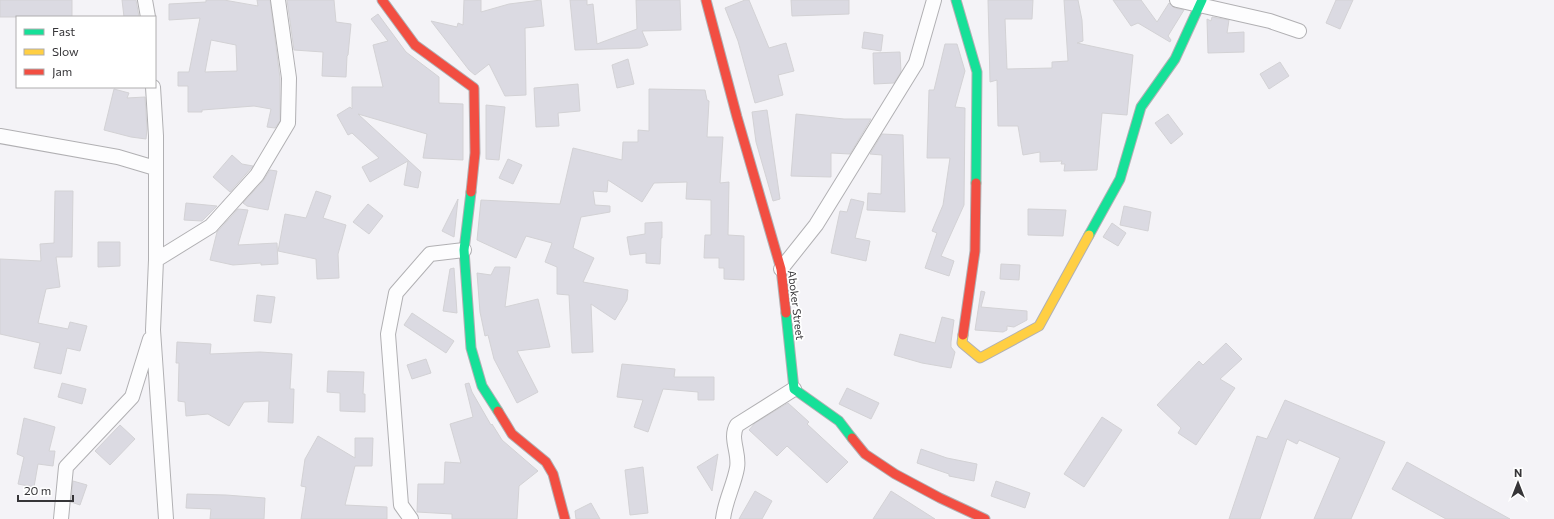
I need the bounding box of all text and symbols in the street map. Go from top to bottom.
legend [16,16,156,88]
text: Fast [52,24,75,38]
text: Slow [52,44,79,58]
text: Jam [52,64,72,79]
street label: Aboker Street [786,270,807,341]
north arrow [1498,463,1538,503]
text: N [1514,466,1522,479]
scale bar [18,477,73,503]
text: 20 m [24,483,51,497]

